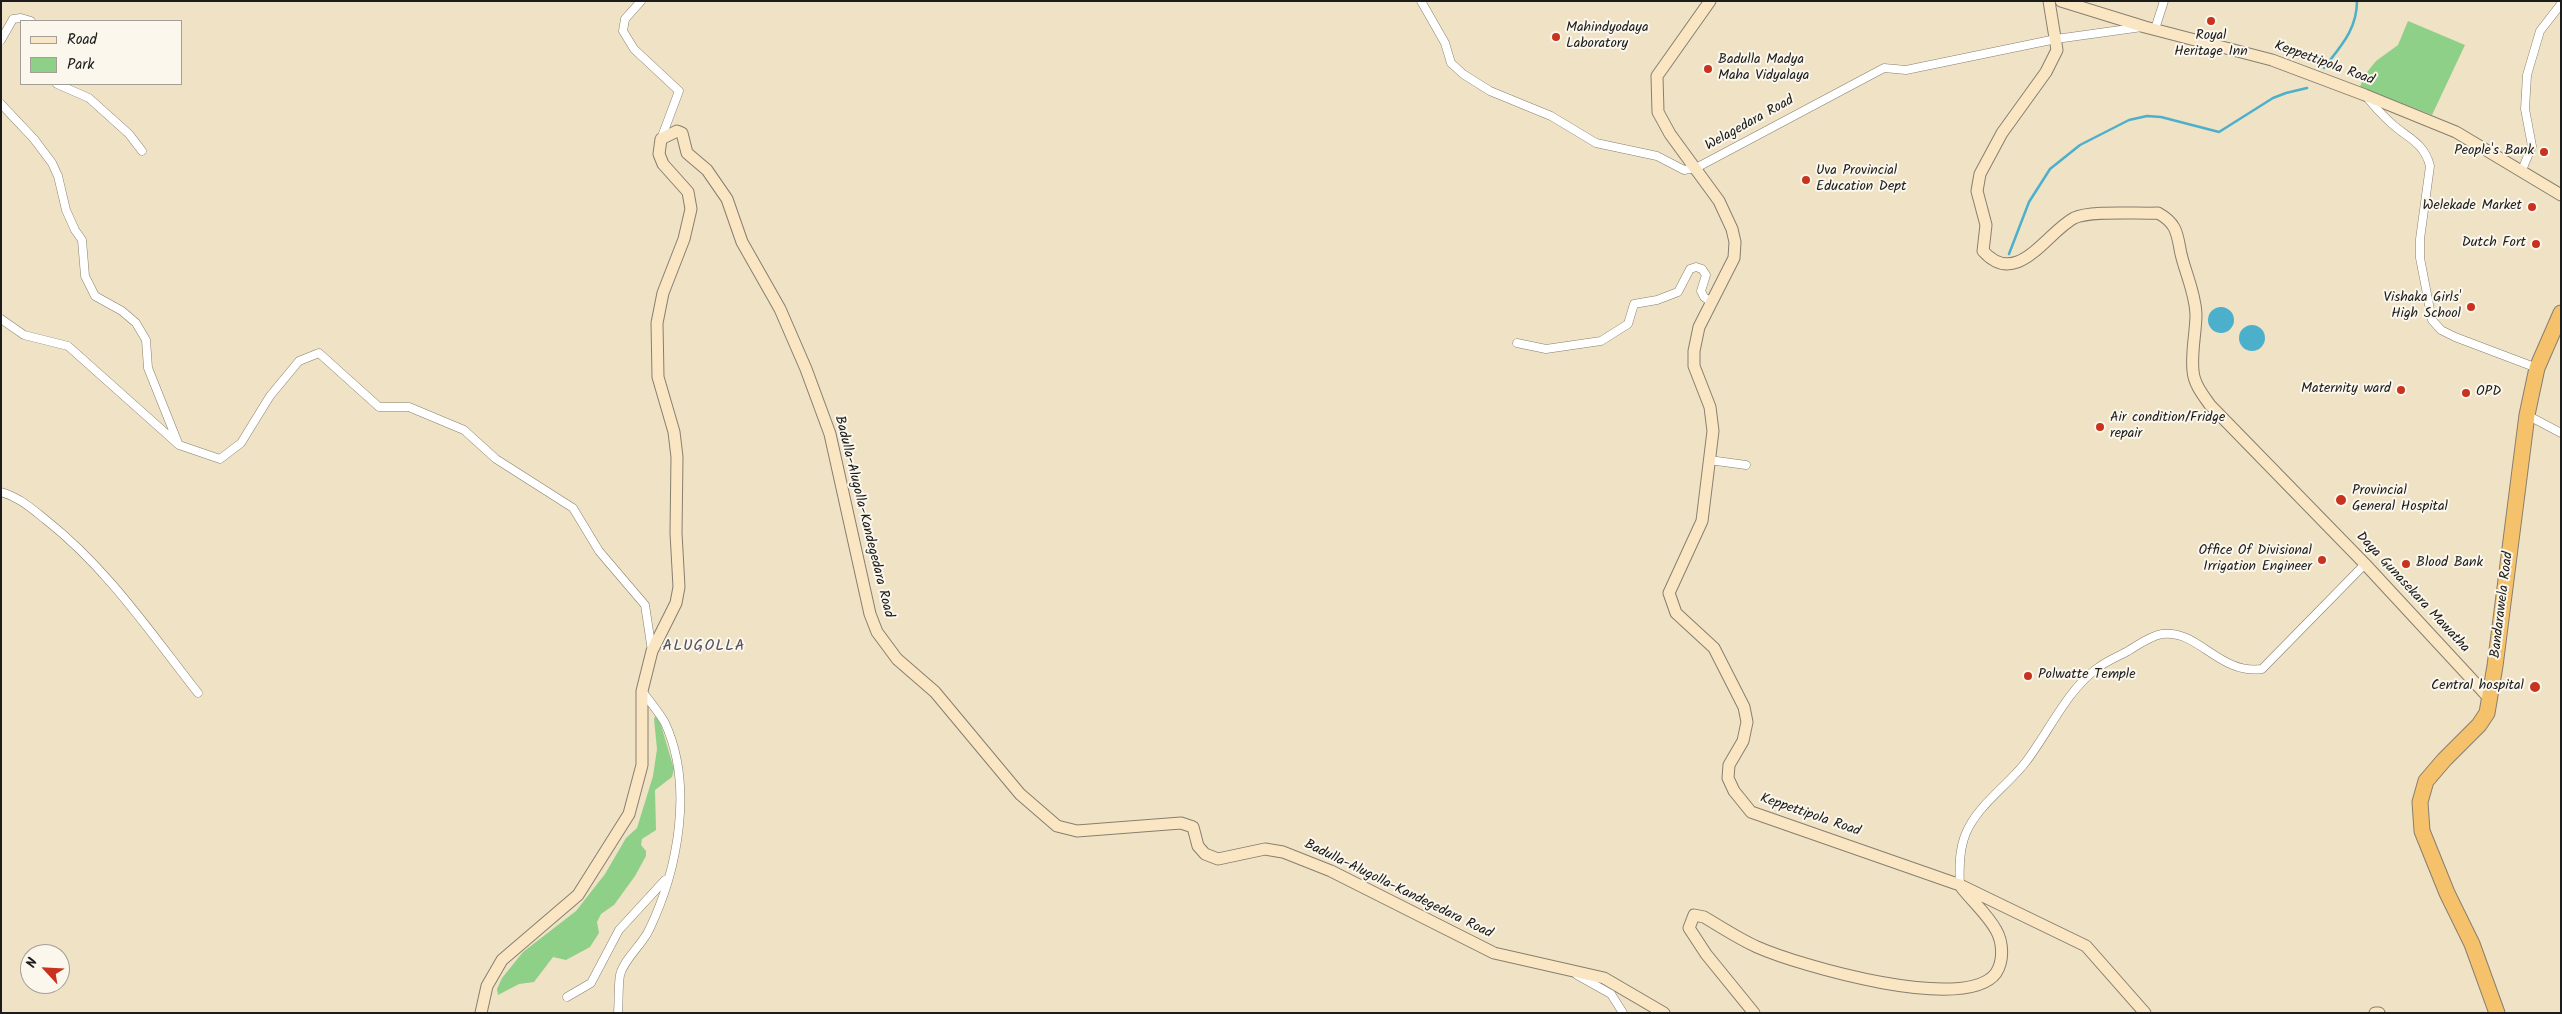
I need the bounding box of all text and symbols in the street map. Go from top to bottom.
marker: Royal Heritage Inn [2205,15,2217,27]
legend [20,20,182,85]
place label: Mahindyodaya Laboratory [1566,21,1648,54]
text: Road [67,28,97,52]
place label: Royal Heritage Inn [2174,29,2248,62]
marker: Mahindyodaya Laboratory [1550,31,1562,43]
street label: Keppettipola Road [2272,38,2376,90]
text: Park [67,53,94,77]
place label: Badulla Madya Maha Vidyalaya [1718,53,1809,85]
marker: Badulla Madya Maha Vidyalaya [1702,63,1714,75]
street label: Welagedara Road [1703,93,1797,155]
place label: People's Bank [2454,144,2534,160]
marker: People's Bank [2538,146,2550,158]
place label: Uva Provincial Education Dept [1816,164,1906,196]
marker: Uva Provincial Education Dept [1800,174,1812,186]
place label: Welekade Market [2422,199,2522,215]
marker: Welekade Market [2526,201,2538,213]
place label: Dutch Fort [2462,236,2526,252]
marker: Dutch Fort [2530,238,2542,250]
place label: Vishaka Girls' High School [2383,291,2461,324]
marker: Vishaka Girls' High School [2465,301,2477,313]
place label: Maternity ward [2301,382,2391,398]
marker: Maternity ward [2395,384,2407,396]
place label: OPD [2476,385,2501,401]
marker: OPD [2460,387,2472,399]
place label: Air condition/Fridge repair [2110,411,2225,444]
street label: Badulla-Alugolla-Kandegedara Road [830,414,896,620]
marker: Air condition/Fridge repair [2094,421,2106,433]
place label: Provincial General Hospital [2352,484,2448,516]
marker: Provincial General Hospital [2334,493,2348,507]
street label: Daya Gunasekara Mawatha [2352,529,2472,657]
place label: Office Of Divisional Irrigation Engineer [2198,544,2312,576]
street label: Bandarawela Road [2488,551,2518,659]
marker: Office Of Divisional Irrigation Engineer [2316,554,2328,566]
place label: Blood Bank [2416,556,2483,572]
marker: Blood Bank [2400,558,2412,570]
district label: ALUGOLLA [662,637,746,657]
place label: Polwatte Temple [2038,668,2135,684]
marker: Polwatte Temple [2022,670,2034,682]
place label: Central hospital [2431,679,2524,695]
marker: Central hospital [2528,680,2542,694]
street label: Keppettipola Road [1758,791,1862,841]
street label: Badulla-Alugolla-Kandegedara Road [1301,837,1495,943]
north arrow [20,944,70,994]
text: N [20,954,44,972]

